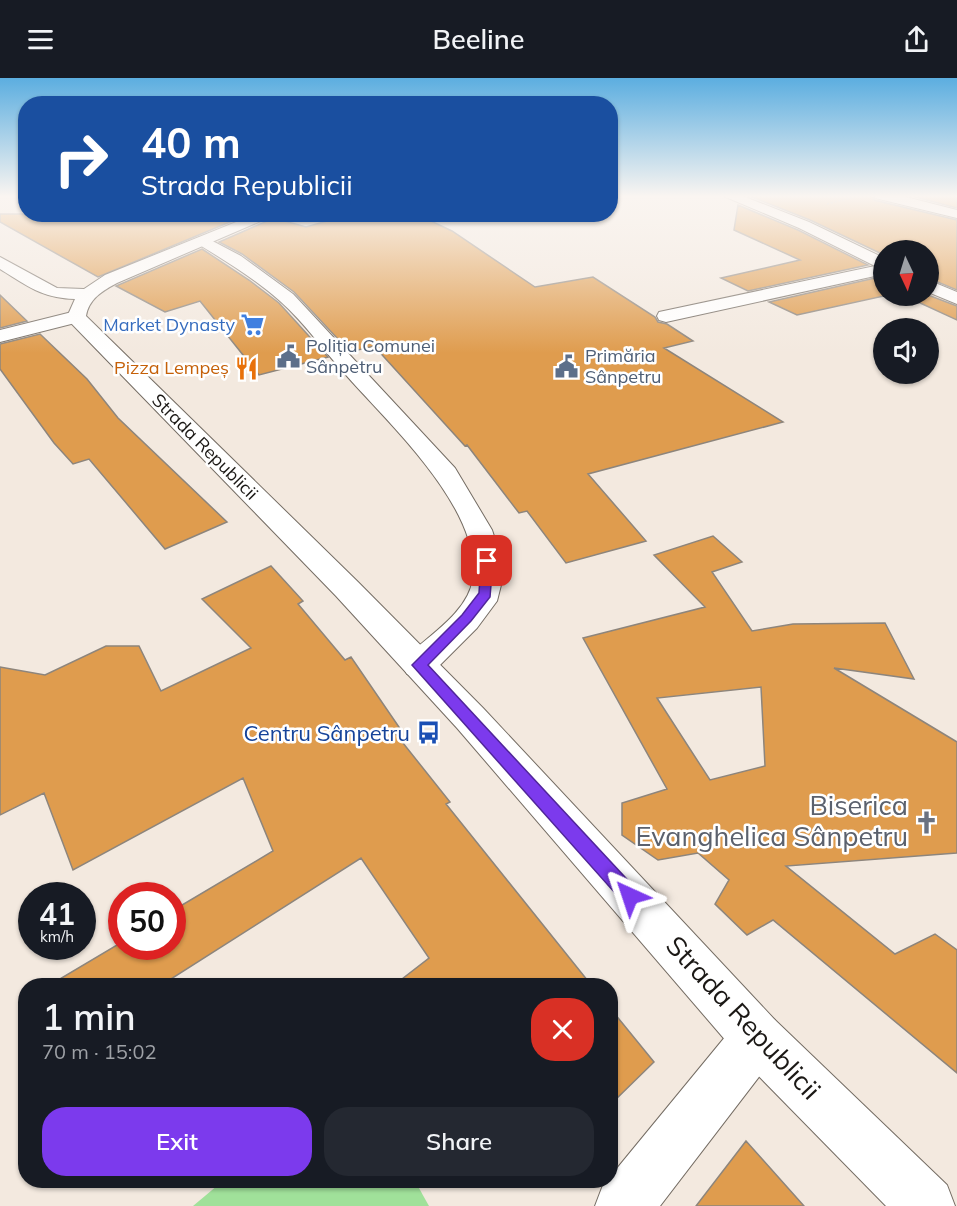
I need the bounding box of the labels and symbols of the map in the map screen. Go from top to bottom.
north arrow [873,240,939,306]
supermarket icon: Market Dynasty [240,312,266,338]
place label: Market Dynasty [103,313,235,336]
place label: Poliția Comunei Sânpetru [306,334,435,378]
public building icon: Poliția Comunei Sânpetru [275,343,301,369]
place label: Primăria Sânpetru [585,344,661,388]
public building icon: Primăria Sânpetru [554,353,580,379]
restaurant icon: Pizza Lempeș [234,355,260,381]
place label: Pizza Lempeș [114,356,229,379]
street label: Strada Republicii [147,389,263,505]
pin [461,535,512,586]
place label: Centru Sânpetru [243,719,410,747]
bus stop icon: Centru Sânpetru [415,720,441,746]
place label: Biserica Evanghelica Sânpetru [636,788,908,853]
church icon: Biserica Evanghelica Sânpetru [913,809,939,835]
position arrow [598,864,662,928]
speed limit sign: 50 [108,882,186,960]
street label: Strada Republicii [659,928,828,1106]

